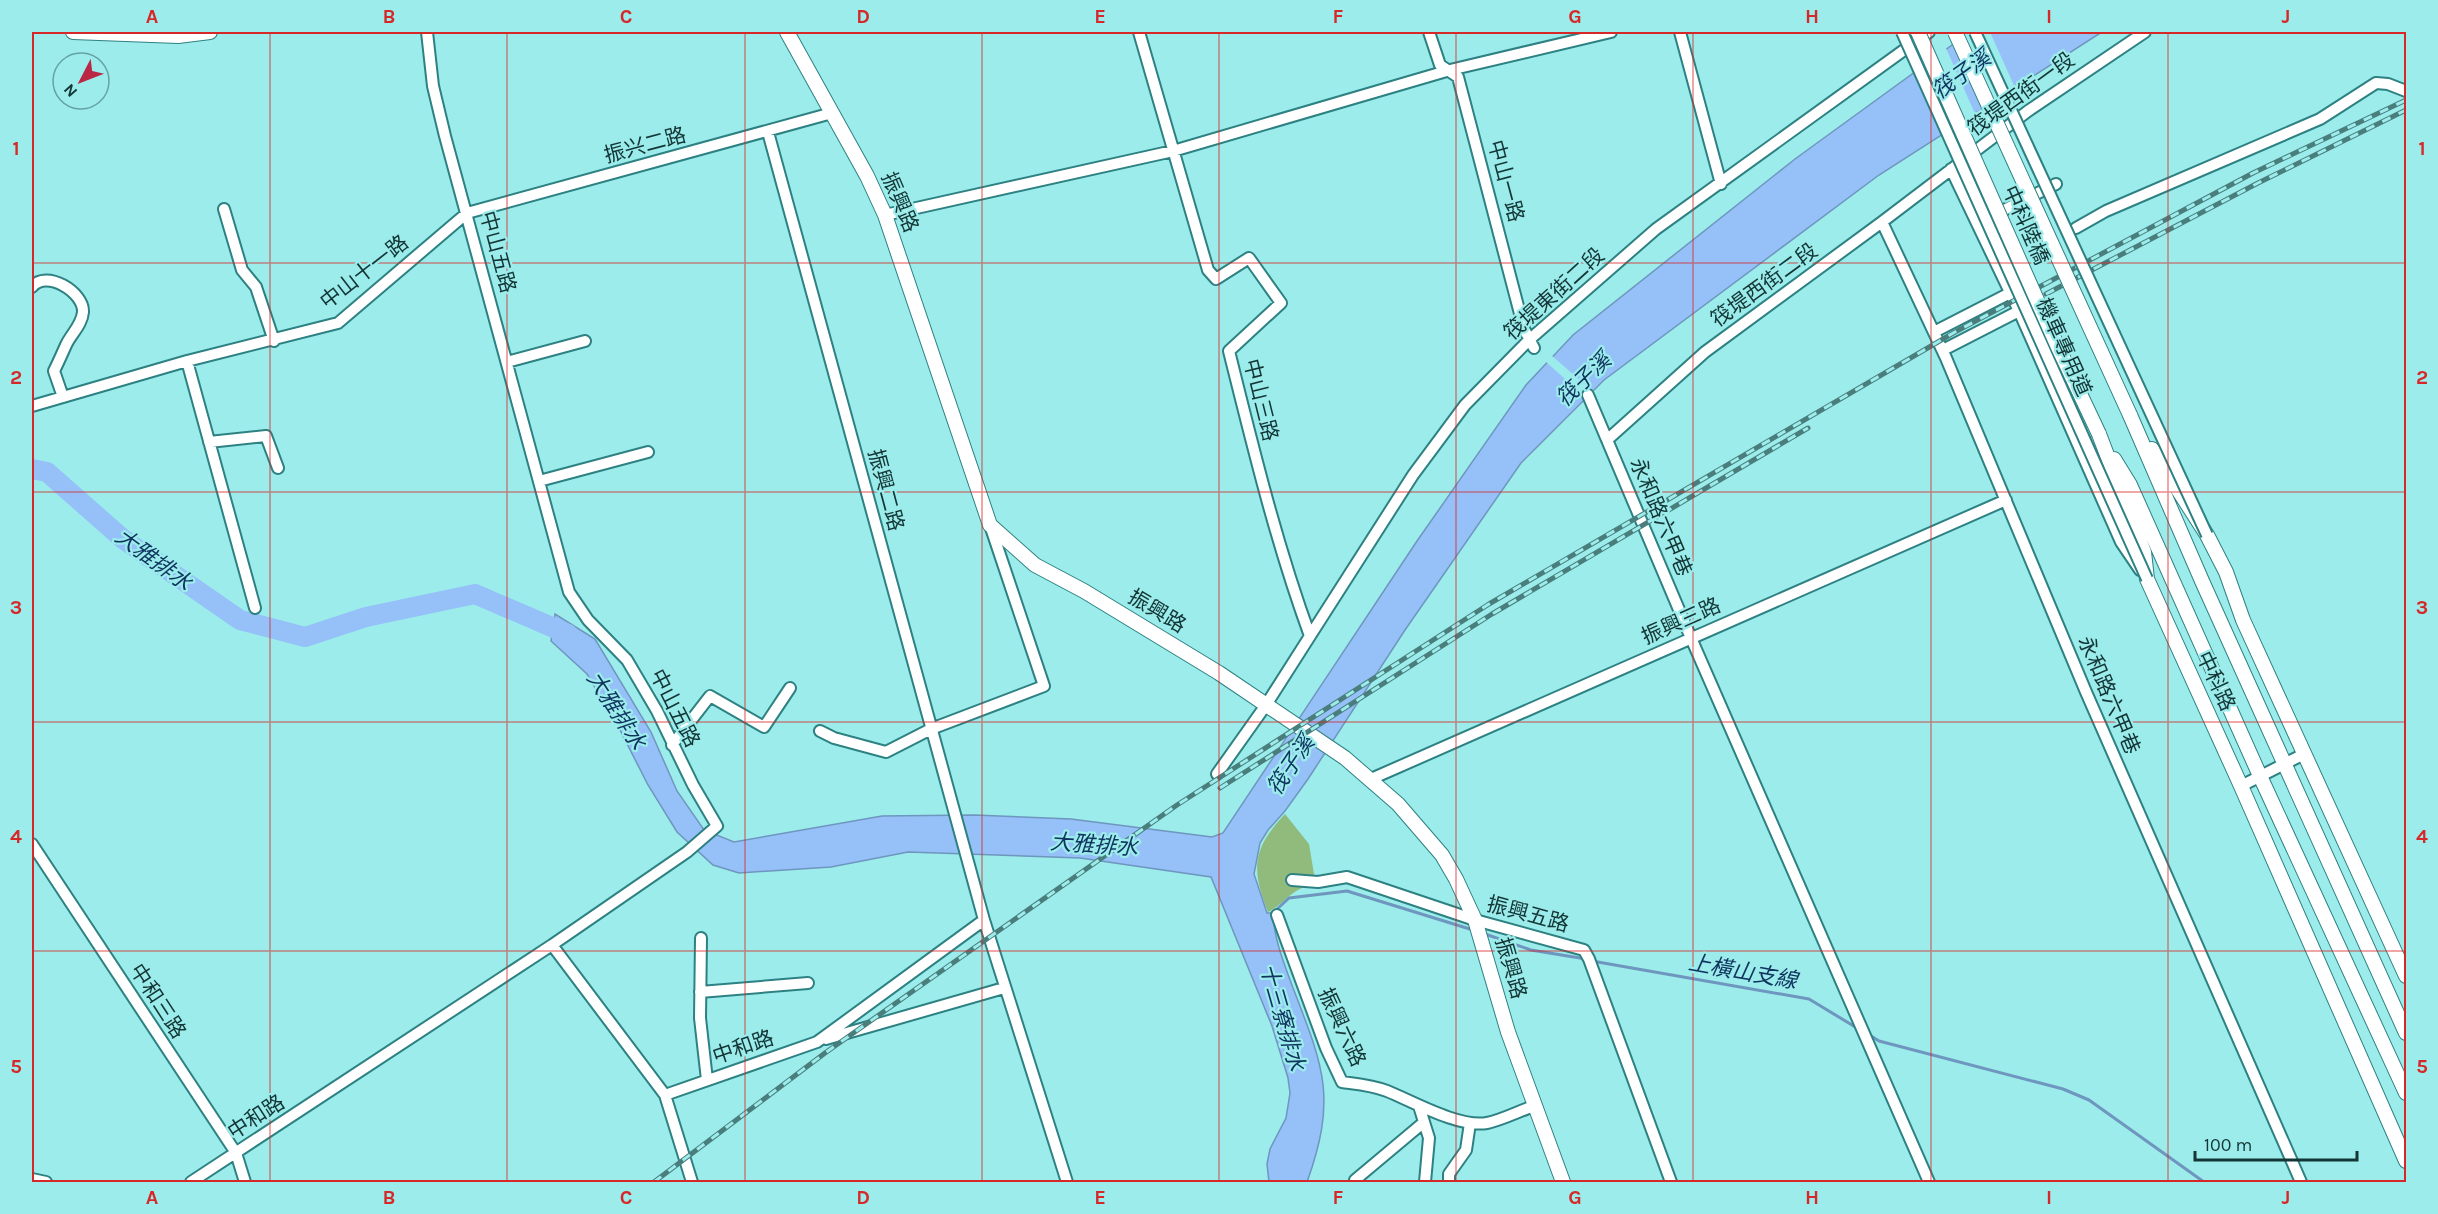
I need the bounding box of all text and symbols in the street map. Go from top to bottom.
text: A [146,5,159,28]
text: B [383,5,395,28]
text: C [620,5,632,28]
text: D [856,5,870,28]
text: E [1094,5,1106,28]
text: F [1333,5,1344,28]
text: G [1568,5,1582,28]
text: H [1805,5,1819,28]
text: I [2046,5,2052,28]
text: J [2282,5,2290,28]
water label: 筏子溪 [1927,43,1998,105]
street label: 筏堤西街一段 [1963,47,2079,141]
north arrow [51,51,111,111]
text: N [59,80,81,101]
street label: 振兴二路 [601,123,689,167]
text: 1 [12,137,20,160]
street label: 中山一路 [1484,137,1528,225]
text: 1 [2418,137,2426,160]
street label: 振興路 [877,168,923,236]
street label: 中科陸橋 [1998,182,2054,268]
street label: 中山五路 [476,208,520,296]
street label: 中山十一路 [315,230,413,314]
street label: 筏堤西街二段 [1706,238,1822,332]
street label: 筏堤東街二段 [1499,243,1609,345]
street label: 機車專用道 [2032,294,2096,400]
water label: 筏子溪 [1551,345,1619,412]
street label: 中山三路 [1239,356,1283,444]
text: 2 [10,366,22,389]
text: 2 [2416,366,2428,389]
street label: 振興二路 [864,446,908,534]
street label: 永和路六甲巷 [1625,454,1697,580]
water label: 大雅排水 [110,523,197,597]
street label: 振興路 [1124,584,1190,638]
street label: 振興三路 [1638,593,1724,649]
text: 3 [10,596,22,619]
text: 3 [2416,596,2428,619]
street label: 永和路六甲巷 [2073,632,2145,758]
street label: 中科路 [2192,647,2240,715]
street label: 中山五路 [645,665,705,751]
water label: 大雅排水 [581,667,652,755]
water label: 筏子溪 [1262,728,1322,800]
text: 4 [10,825,22,848]
text: 4 [2416,825,2428,848]
water label: 大雅排水 [1049,829,1140,861]
street label: 振興五路 [1484,892,1572,936]
street label: 振興路 [1491,934,1531,1002]
water label: 上橫山支線 [1686,950,1802,995]
street label: 中和三路 [125,959,191,1043]
water label: 十三寮排水 [1254,961,1310,1075]
street label: 振興六路 [1313,984,1371,1070]
street label: 中和路 [709,1025,777,1069]
text: 5 [10,1055,22,1078]
text: 5 [2416,1055,2428,1078]
street label: 中和路 [223,1090,289,1144]
scale bar [2195,1124,2357,1162]
text: 100 m [2204,1134,2252,1156]
text: A [146,1186,159,1209]
text: B [383,1186,395,1209]
text: C [620,1186,632,1209]
text: D [856,1186,870,1209]
text: E [1094,1186,1106,1209]
text: F [1333,1186,1344,1209]
text: G [1568,1186,1582,1209]
text: H [1805,1186,1819,1209]
text: I [2046,1186,2052,1209]
text: J [2282,1186,2290,1209]

